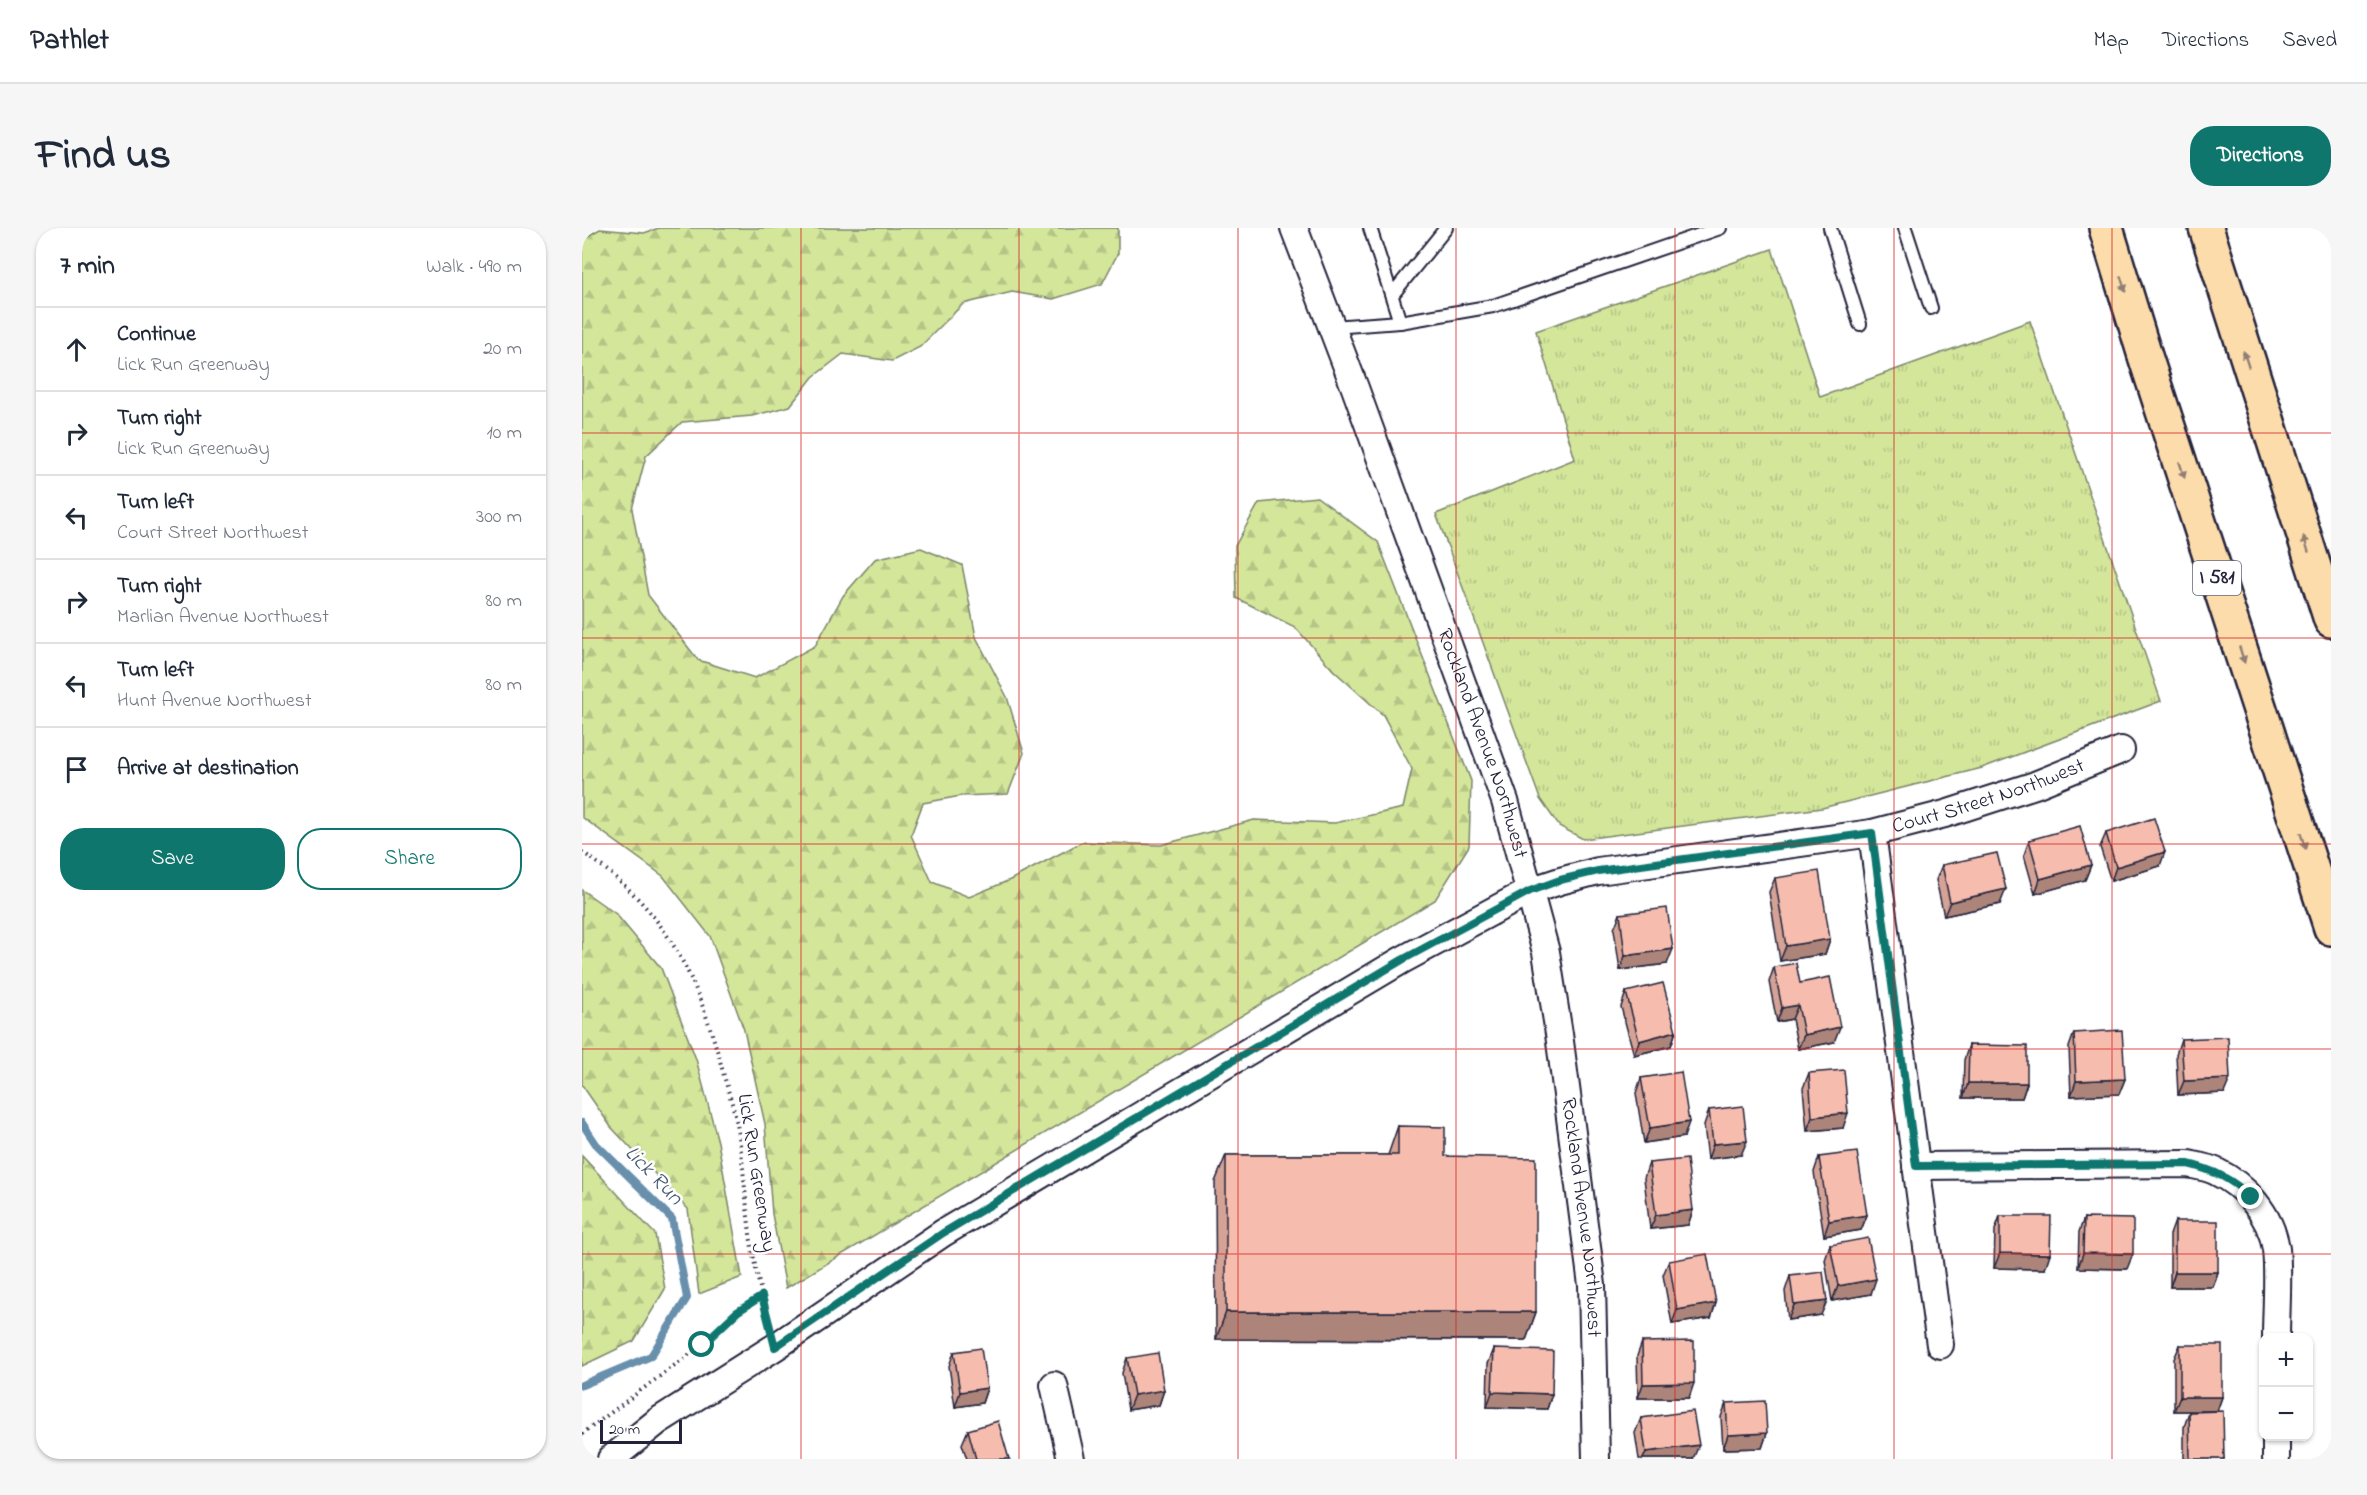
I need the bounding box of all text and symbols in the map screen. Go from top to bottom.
text: Pathlet [30,21,109,62]
text: Map [2093,26,2129,56]
text: Directions [2162,26,2249,56]
text: Saved [2282,26,2337,56]
text: Find us [36,126,171,187]
button: Directions [2190,126,2331,186]
text: 7 min [60,248,115,286]
text: Walk · 490 m [426,253,522,282]
one-way arrow [2119,275,2128,293]
text: Continue [117,319,196,351]
icon: ahead [60,333,93,366]
text: 20 m [483,335,522,364]
one-way arrow [2241,350,2251,368]
text: Lick Run Greenway [117,351,270,380]
text: Turn right [117,403,202,435]
icon: right [60,417,93,450]
text: 10 m [486,419,522,448]
text: Lick Run Greenway [117,435,270,464]
one-way arrow [2178,461,2187,479]
text: Turn left [117,487,194,519]
icon: left [60,501,93,534]
text: 300 m [476,503,522,532]
text: Court Street Northwest [117,519,308,548]
one-way arrow [2301,535,2311,553]
road number: I 581 [2193,561,2241,595]
text: Turn right [117,571,202,603]
icon: right [60,585,93,618]
text: 80 m [485,587,522,616]
text: Marlian Avenue Northwest [117,603,329,632]
street label: Rockland Avenue Northwest [1429,625,1535,862]
one-way arrow [2238,646,2248,664]
text: Turn left [117,655,194,687]
icon: left [60,669,93,702]
text: 80 m [485,671,522,700]
text: Hunt Avenue Northwest [117,687,312,716]
street label: Court Street Northwest [1889,751,2089,842]
icon: arrive [60,753,93,786]
text: Arrive at destination [117,753,299,785]
button: Save [60,828,285,890]
button: Share [297,828,522,890]
one-way arrow [2298,832,2308,850]
street label: Lick Run Greenway [727,1092,783,1255]
street label: Rockland Avenue Northwest [1553,1096,1608,1338]
water label: Lick Run [616,1139,690,1214]
route end [2237,1183,2263,1209]
route start [688,1331,714,1357]
map controls [2259,1333,2313,1441]
button: + [2259,1333,2313,1387]
button: − [2259,1387,2313,1441]
scale bar [600,1417,682,1444]
text: 20 m [609,1418,640,1442]

